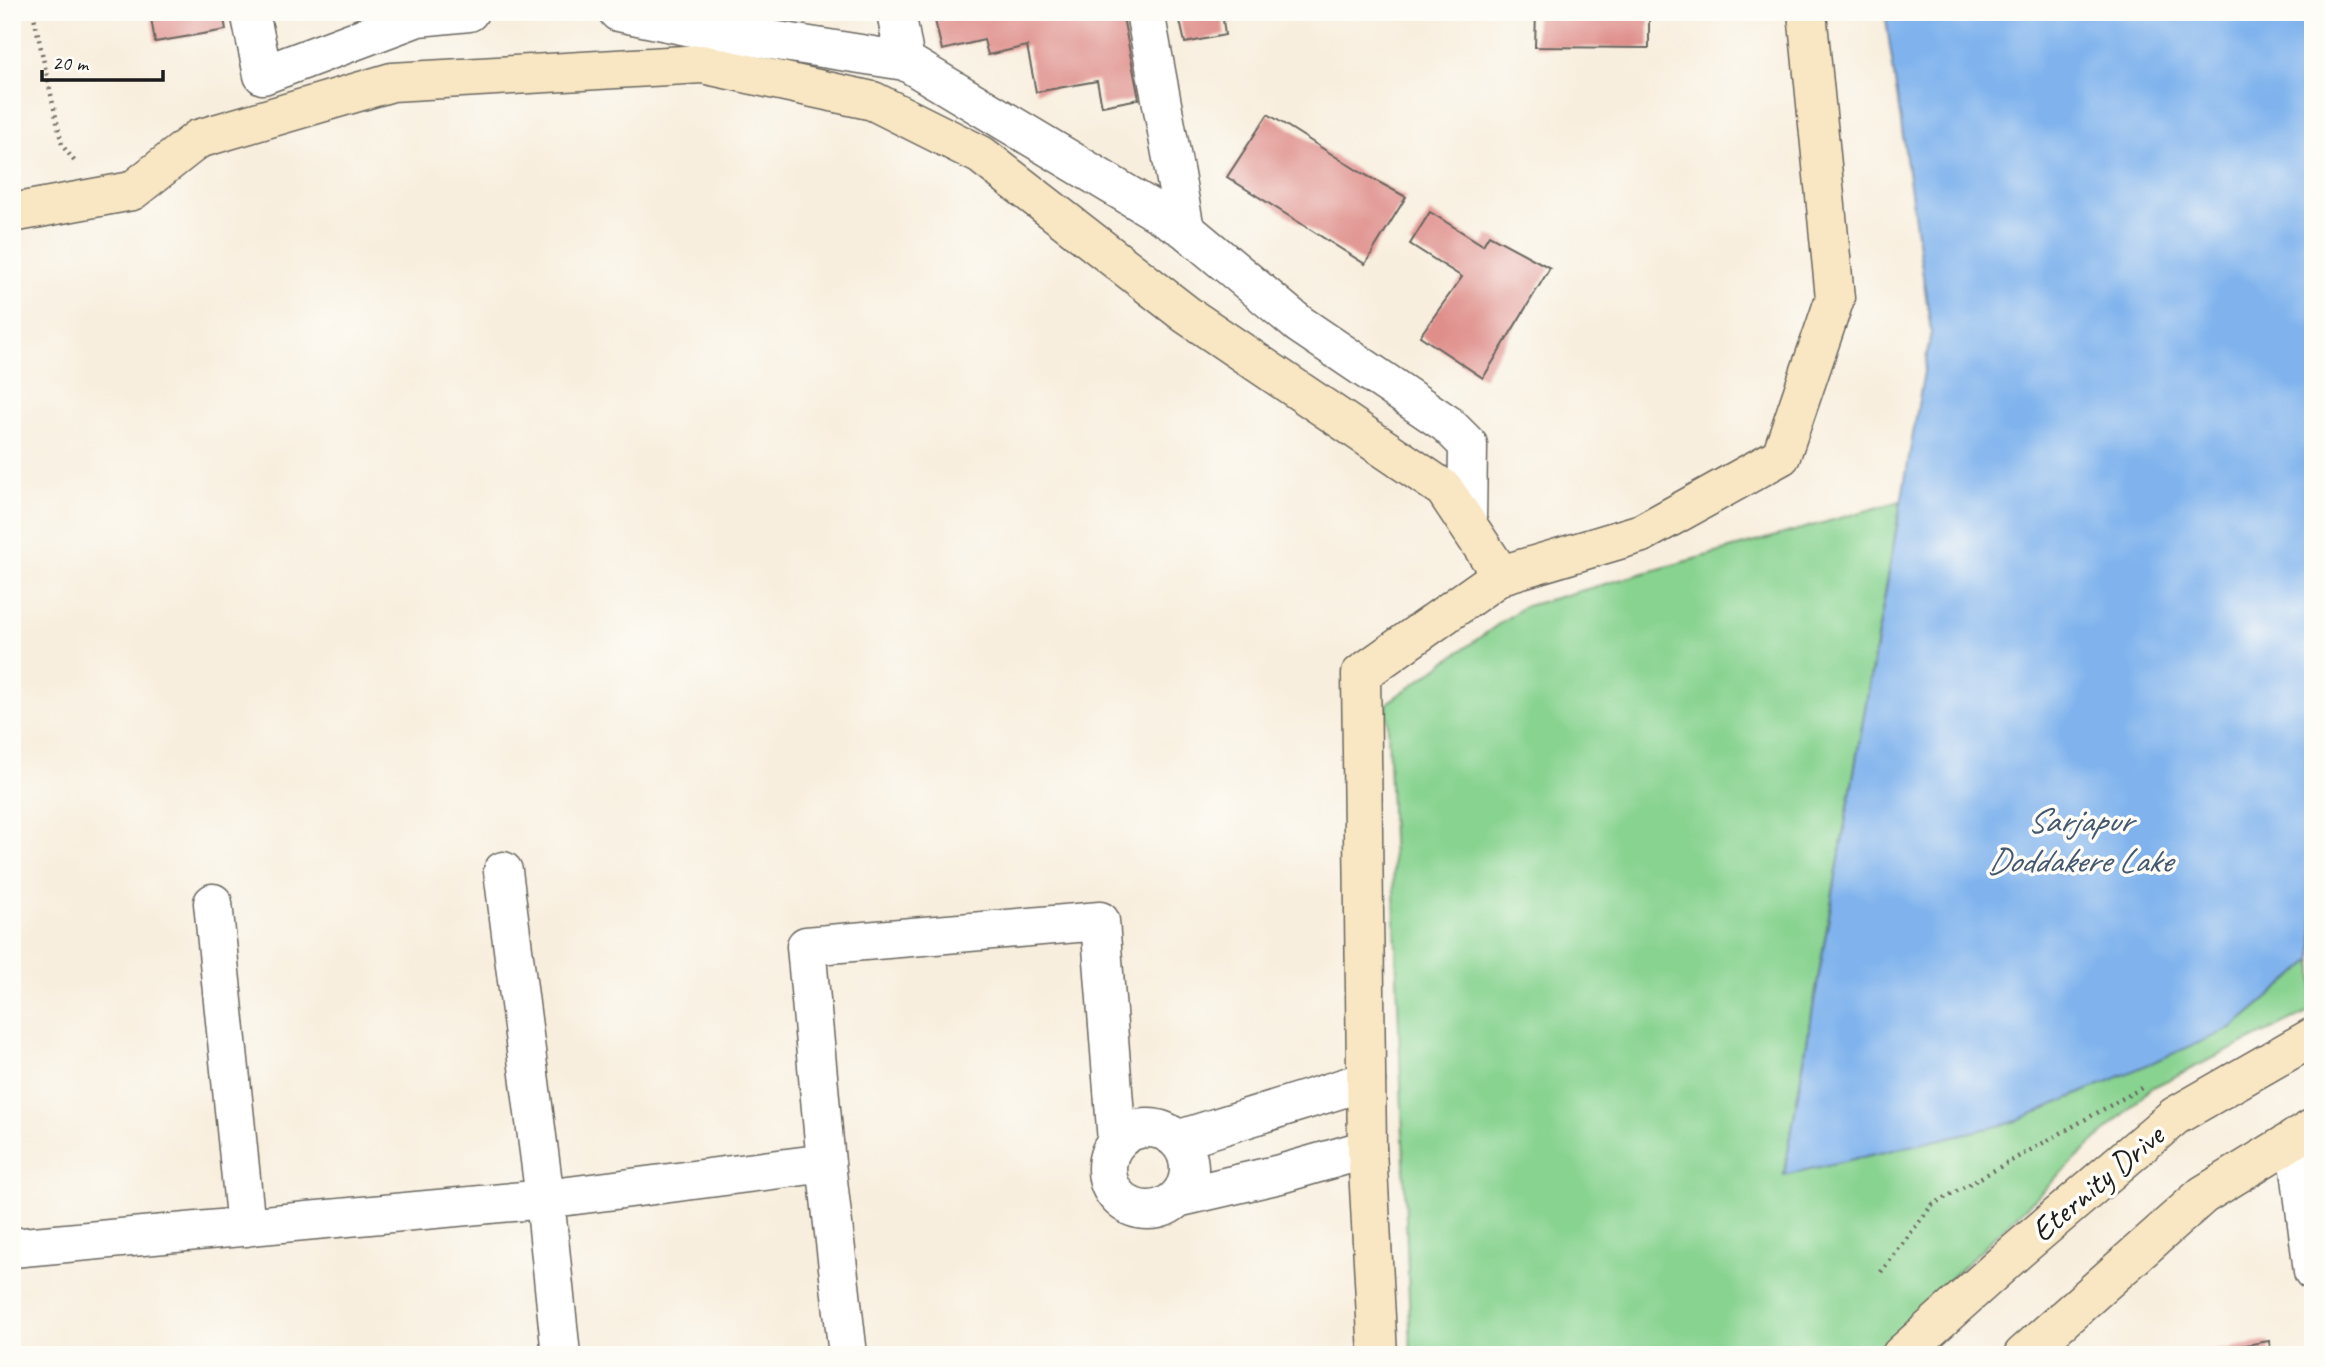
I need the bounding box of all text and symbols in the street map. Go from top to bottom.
scale bar [42,38,163,82]
text: 20 m [52,50,90,76]
water label: Sarjapur Doddakere Lake [1987,798,2176,883]
street label: Eternity Drive [2022,1114,2174,1251]

